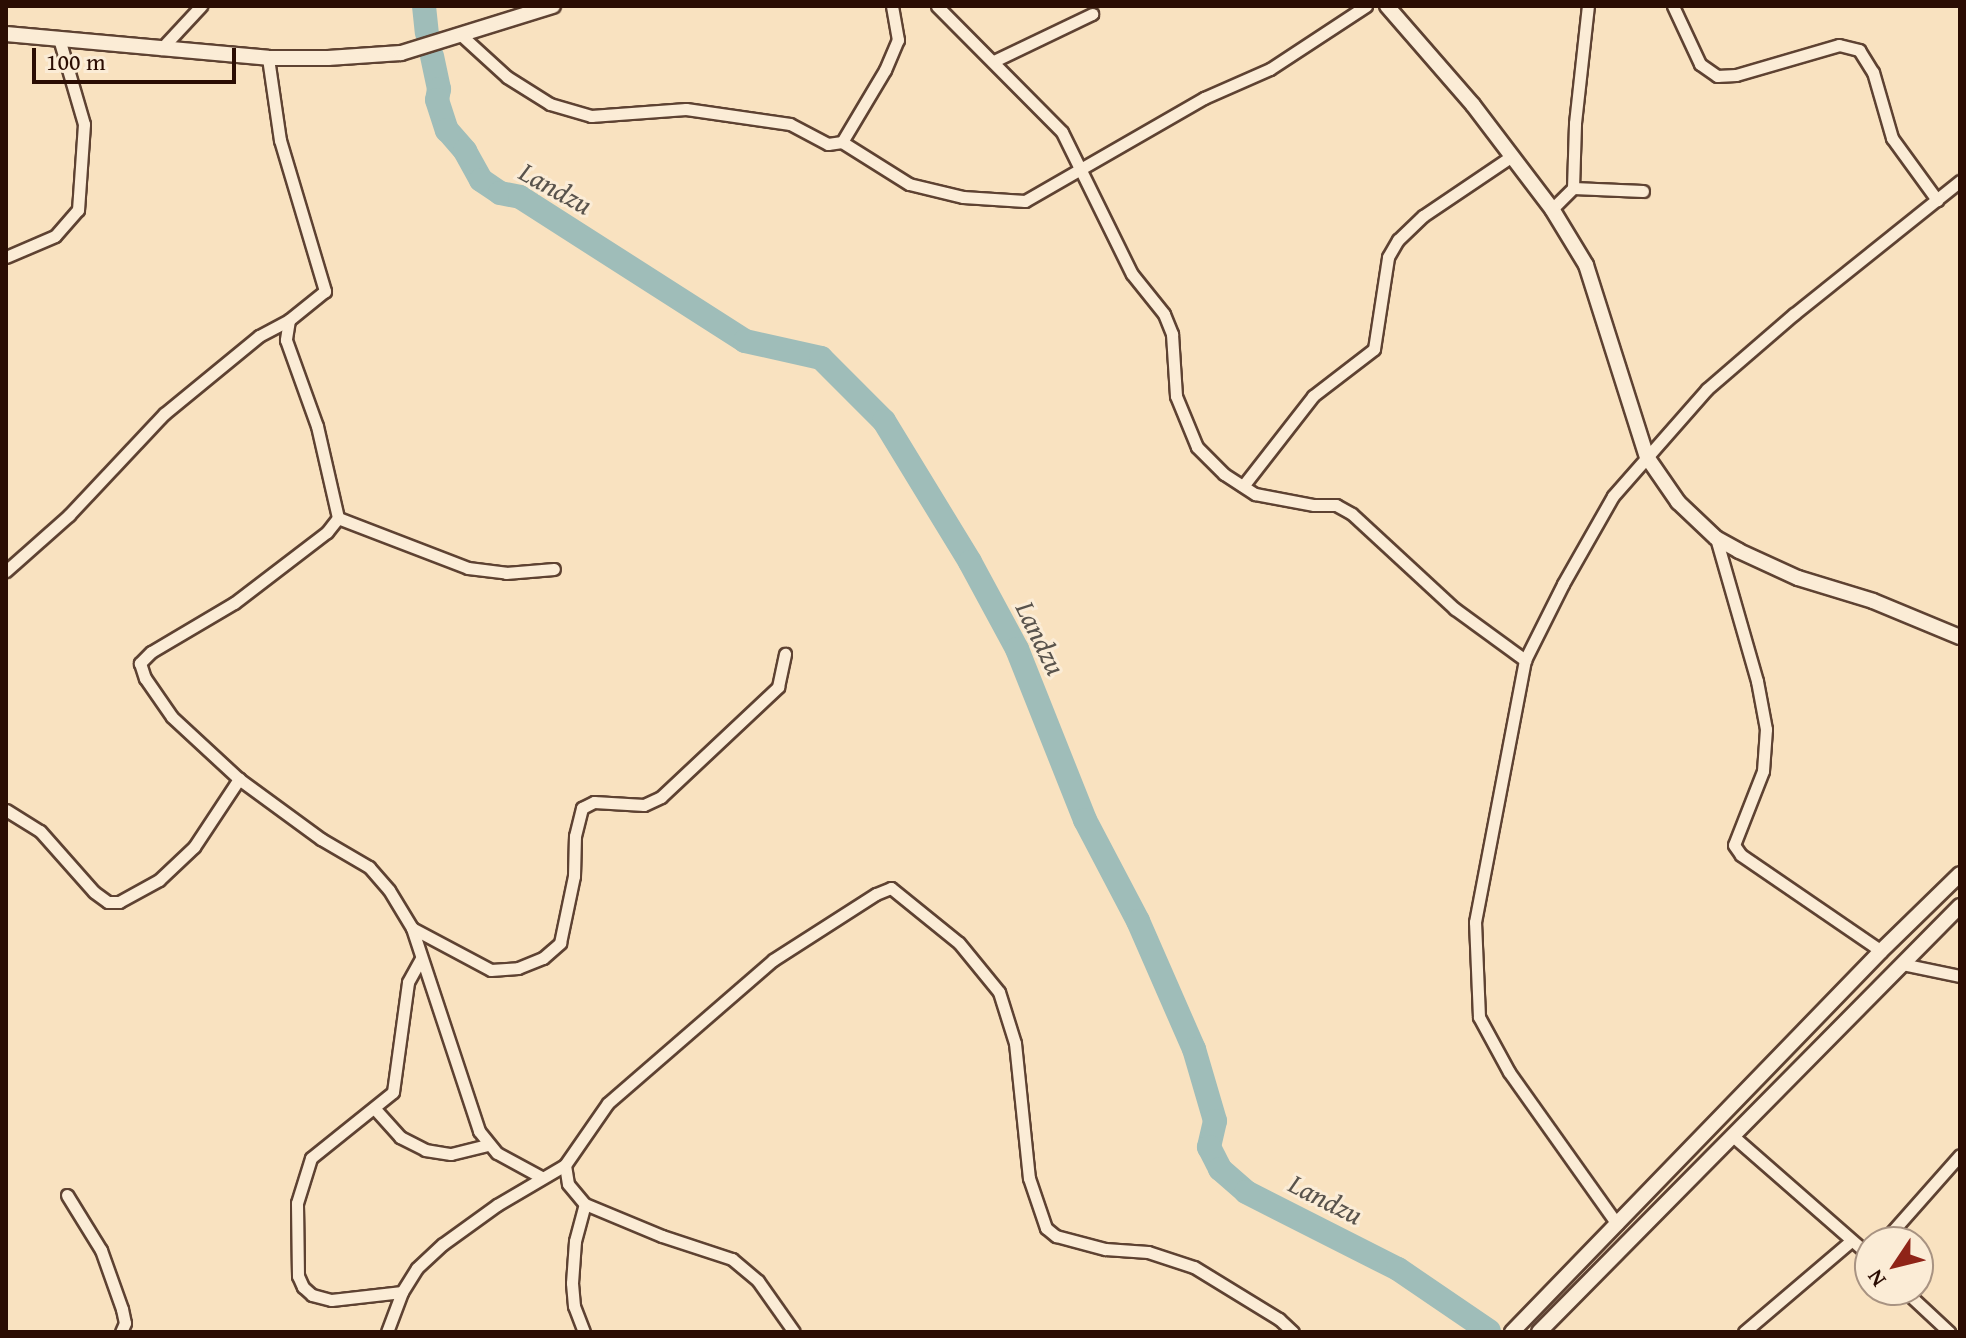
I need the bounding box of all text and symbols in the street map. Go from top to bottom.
scale bar [36,32,240,82]
text: 100 m [46,44,106,79]
water label: Landzu [514,154,598,222]
water label: Landzu [1009,595,1073,681]
water label: Landzu [1283,1166,1369,1232]
north arrow [1854,1226,1934,1306]
text: N [1859,1263,1893,1294]

